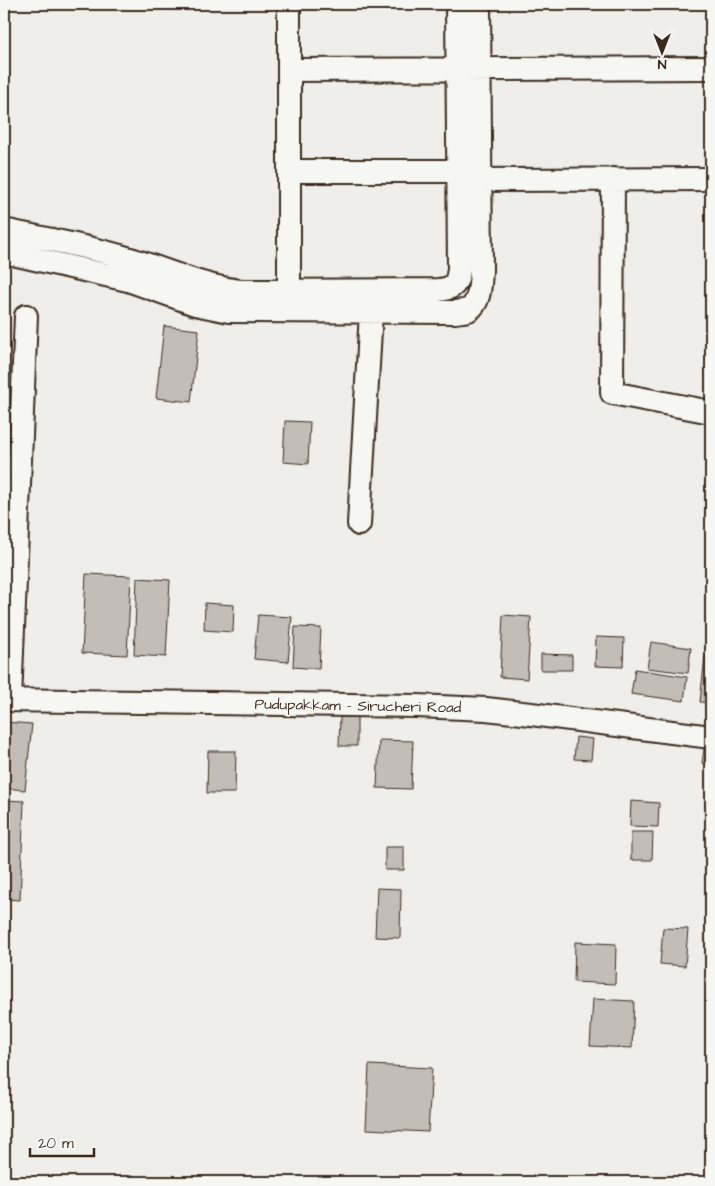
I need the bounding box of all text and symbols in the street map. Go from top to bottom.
north arrow [638,28,688,78]
text: N [657,54,666,74]
street label: Pudupakkam - Sirucheri Road [254,694,462,718]
scale bar [30,1126,94,1158]
text: 20 m [38,1133,74,1154]

